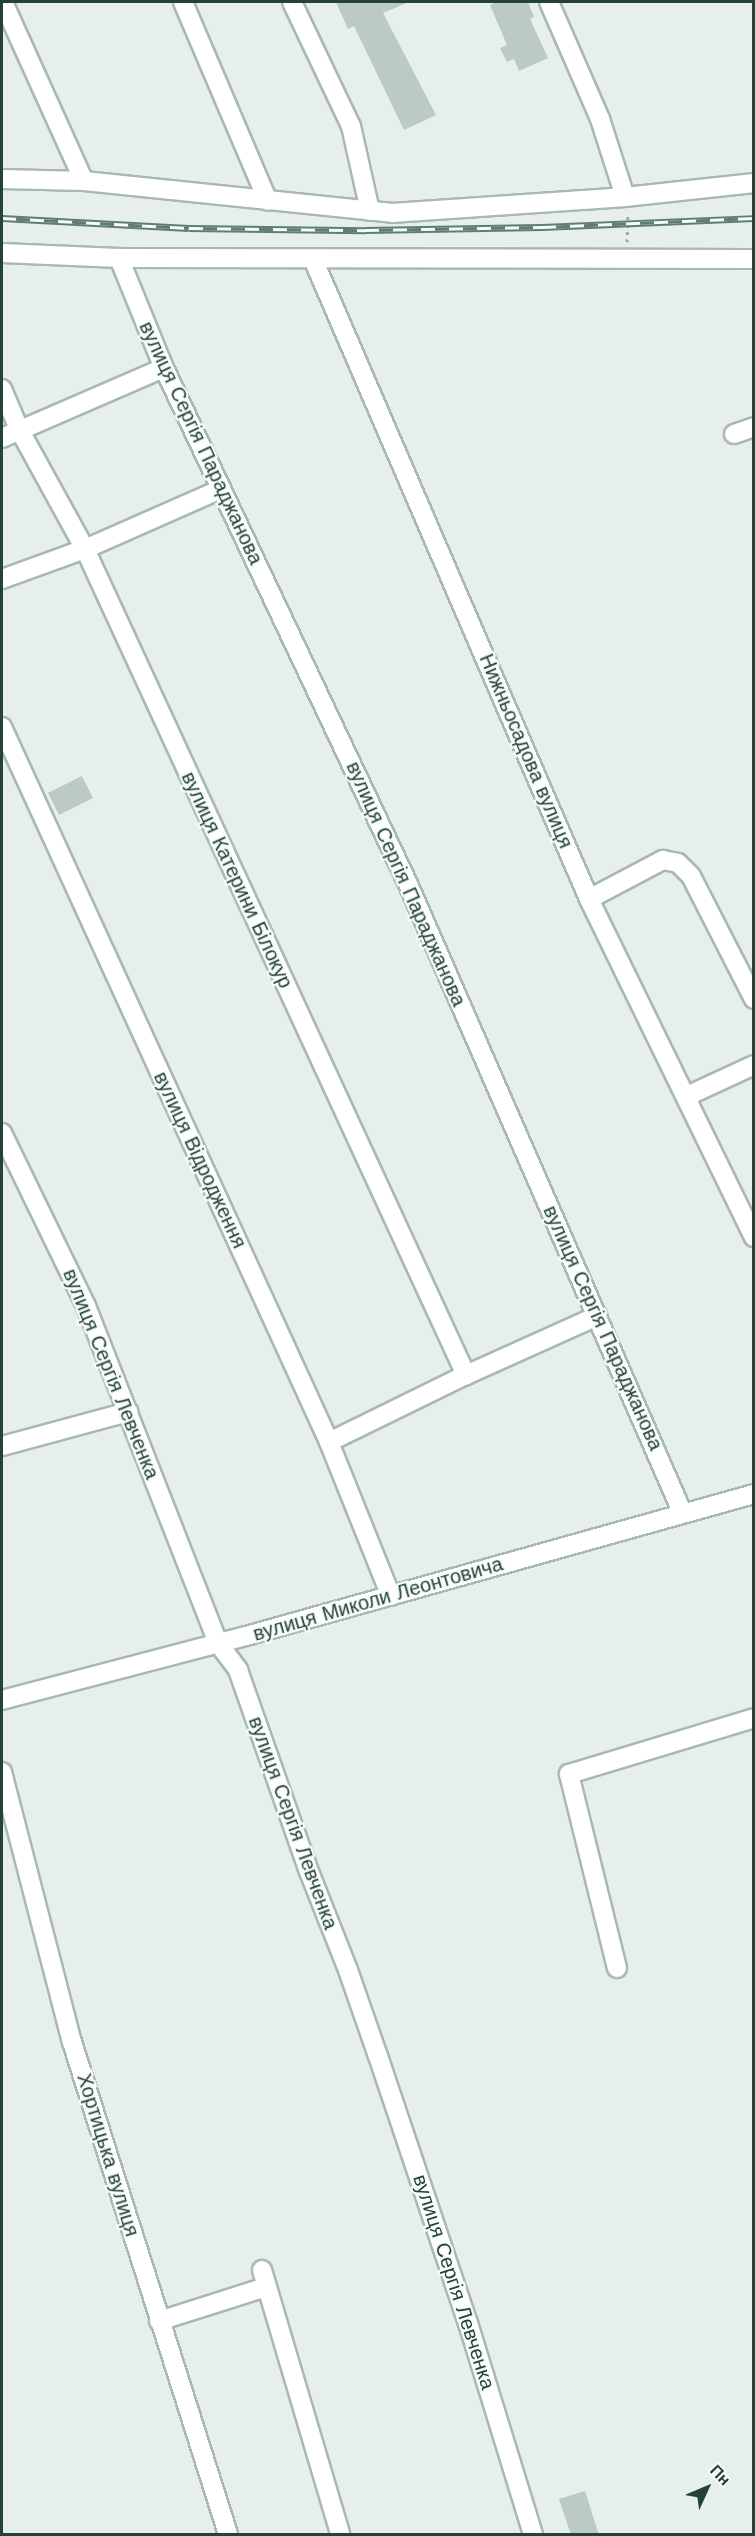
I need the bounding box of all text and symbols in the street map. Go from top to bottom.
street label: вулиця Сергія Параджанова [134,318,268,568]
street label: Нижньосадова вулиця [474,650,578,852]
street label: вулиця Сергія Параджанова [341,758,471,1010]
street label: вулиця Катерини Білокур [176,768,298,992]
street label: вулиця Відродження [149,1068,251,1252]
street label: вулиця Сергія Параджанова [538,1202,668,1454]
street label: вулиця Сергія Левченка [58,1265,164,1483]
street label: вулиця Миколи Леонтовича [250,1552,506,1646]
street label: вулиця Сергія Левченка [243,1713,343,1933]
street label: Хортицька вулиця [72,2071,144,2239]
street label: вулиця Сергія Левченка [408,2171,500,2393]
north arrow [677,2458,737,2518]
text: Пн [706,2461,734,2489]

